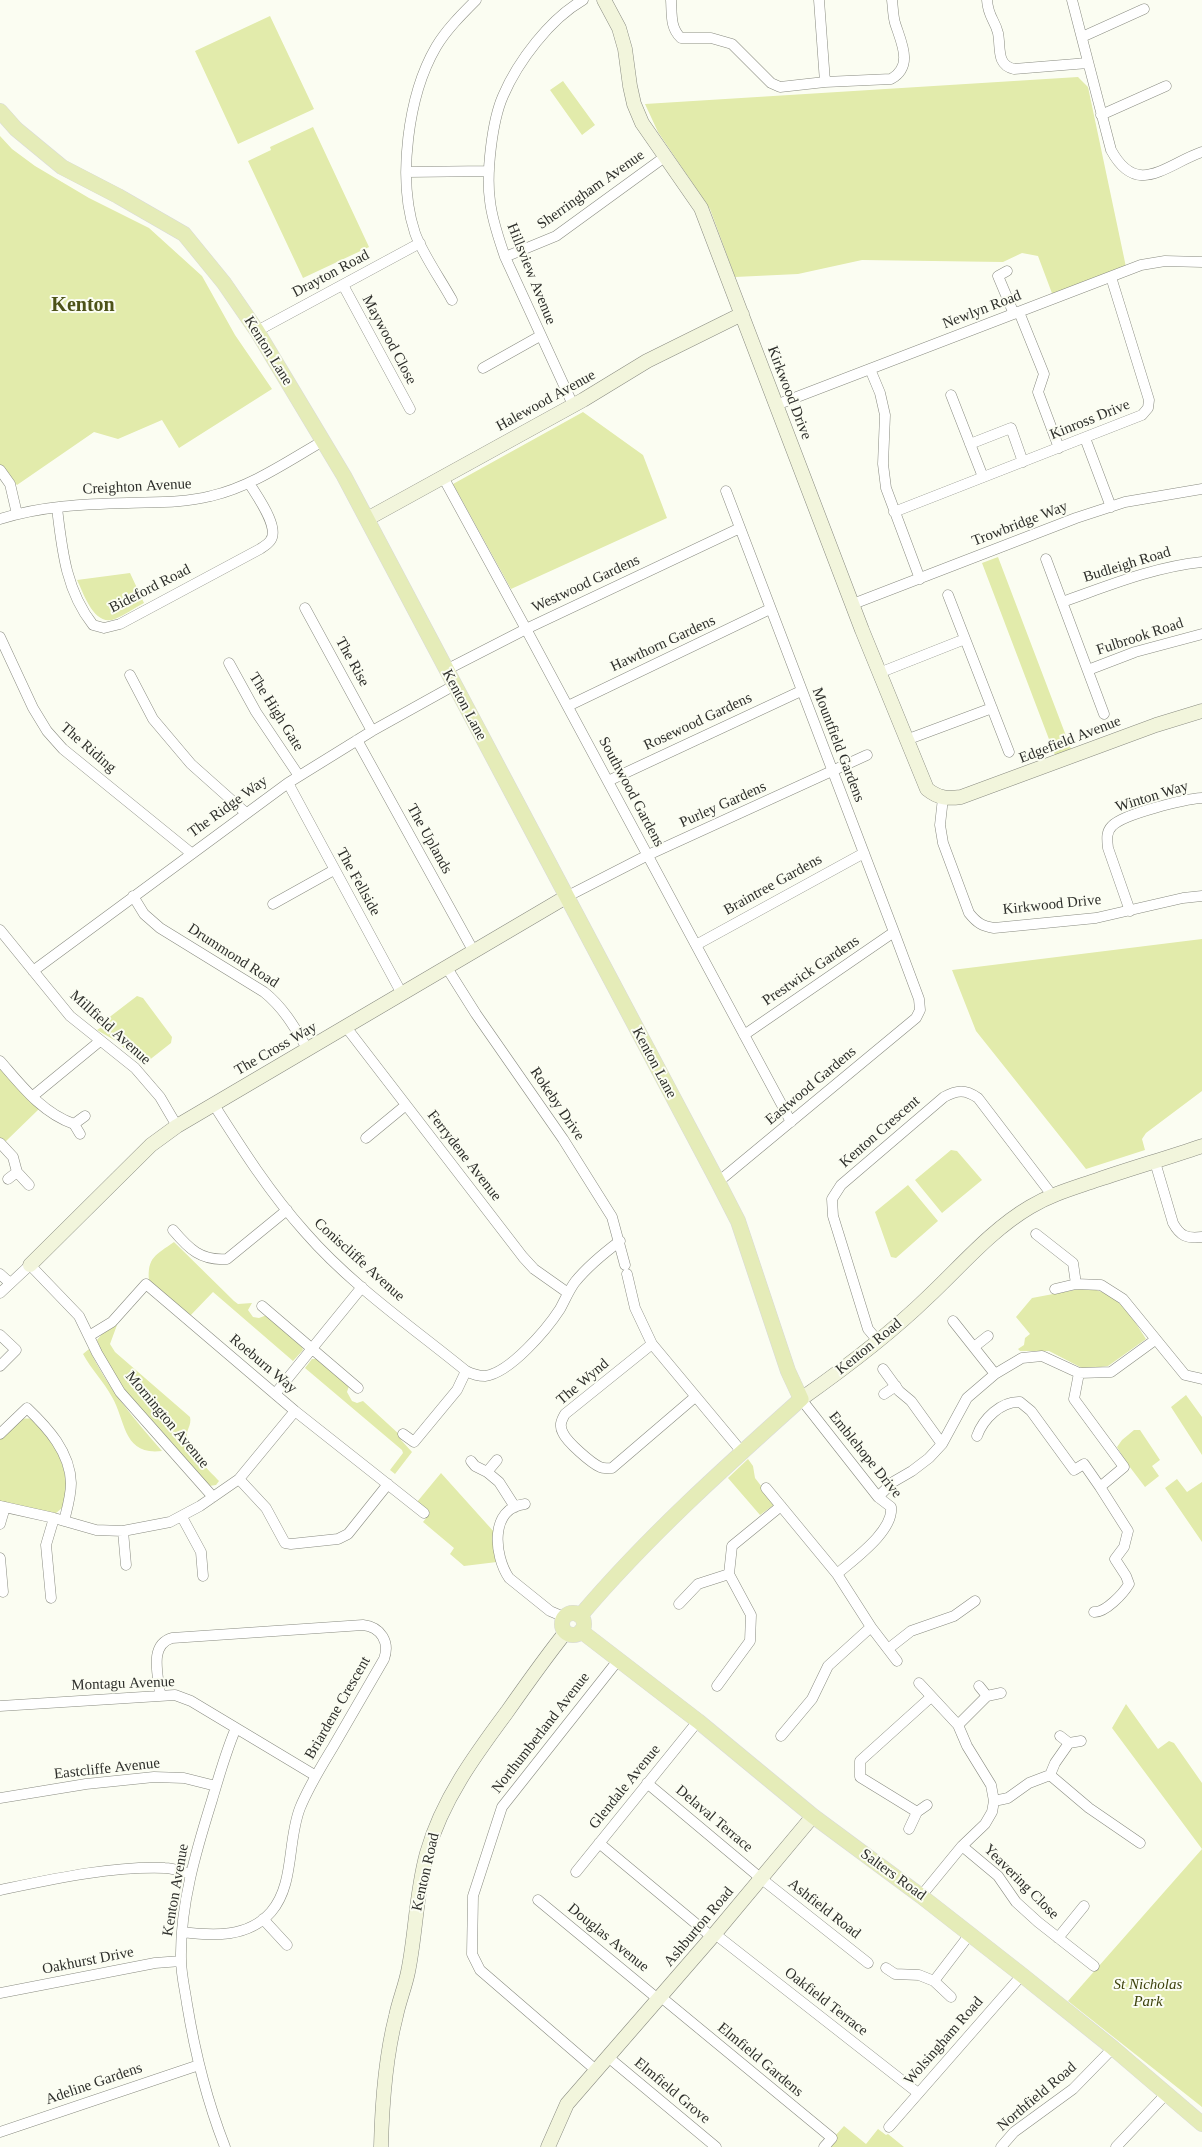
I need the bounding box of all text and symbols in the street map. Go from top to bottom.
street label: Sherringham Avenue [534,146,648,234]
street label: Hillsview Avenue [502,221,560,327]
street label: Drayton Road [289,246,373,302]
street label: Newlyn Road [940,287,1024,333]
street label: Maywood Close [358,292,420,388]
district label: Kenton [51,294,115,318]
street label: Kenton Lane [240,313,296,389]
street label: Kirkwood Drive [763,344,815,442]
street label: Halewood Avenue [493,366,599,436]
street label: Kinross Drive [1047,396,1133,444]
street label: Creighton Avenue [82,475,192,499]
street label: Trowbridge Way [970,497,1070,551]
street label: Budleigh Road [1081,543,1173,587]
street label: Westwood Gardens [529,551,643,617]
street label: Bideford Road [106,561,194,617]
street label: Hawthorn Gardens [608,612,718,676]
street label: Fulbrook Road [1094,614,1186,660]
street label: The Rise [331,634,373,690]
street label: Kenton Lane [438,666,490,744]
street label: The High Gate [245,669,307,755]
street label: Mountfield Gardens [808,685,868,805]
street label: Rosewood Gardens [641,689,755,755]
street label: Edgefield Avenue [1017,712,1123,768]
street label: The Riding [56,719,120,777]
street label: Southwood Gardens [594,734,668,850]
street label: The Ridge Way [185,772,271,842]
street label: Winton Way [1113,777,1191,817]
street label: Purley Gardens [677,778,769,832]
street label: The Uplands [402,801,456,877]
street label: The Fellside [332,845,384,919]
street label: Braintree Gardens [721,851,825,919]
street label: Kirkwood Drive [1002,891,1102,919]
street label: Drummond Road [184,920,282,992]
street label: Prestwick Gardens [759,932,863,1010]
street label: Millfield Avenue [66,987,154,1069]
street label: The Cross Way [232,1018,320,1080]
street label: Kenton Lane [628,1024,680,1102]
street label: Eastwood Gardens [762,1043,860,1129]
street label: Rokeby Drive [526,1064,588,1144]
street label: Kenton Crescent [836,1092,924,1172]
street label: Ferrydene Avenue [423,1107,505,1205]
street label: Coniscliffe Avenue [310,1215,408,1305]
street label: Kenton Road [832,1315,906,1379]
street label: Roeburn Way [226,1331,300,1397]
street label: The Wynd [553,1355,613,1409]
street label: Mornington Avenue [121,1368,213,1472]
street label: Emblehope Drive [825,1408,905,1502]
street label: Briardene Crescent [301,1654,375,1762]
street label: Northumberland Avenue [488,1669,594,1797]
street label: Montagu Avenue [71,1673,175,1695]
street label: Glendale Avenue [585,1741,665,1833]
street label: Eastcliffe Avenue [53,1754,161,1784]
street label: Delaval Terrace [672,1782,756,1856]
street label: Kenton Road [408,1831,444,1913]
street label: Yeavering Close [980,1841,1062,1923]
street label: Kenton Avenue [159,1842,193,1938]
street label: Salters Road [857,1845,929,1905]
street label: Ashfield Road [784,1875,864,1943]
street label: Ashburton Road [660,1883,738,1971]
street label: Douglas Avenue [564,1900,652,1976]
street label: Oakhurst Drive [41,1943,135,1979]
street label: Oakfield Terrace [781,1964,871,2040]
park label: St Nicholas Park [1114,1976,1182,2011]
street label: Wolsingham Road [901,1993,987,2089]
street label: Elmfield Gardens [714,2019,806,2101]
street label: Elmfield Grove [630,2054,714,2128]
street label: Adeline Gardens [43,2059,145,2109]
street label: Northfield Road [994,2059,1080,2135]

